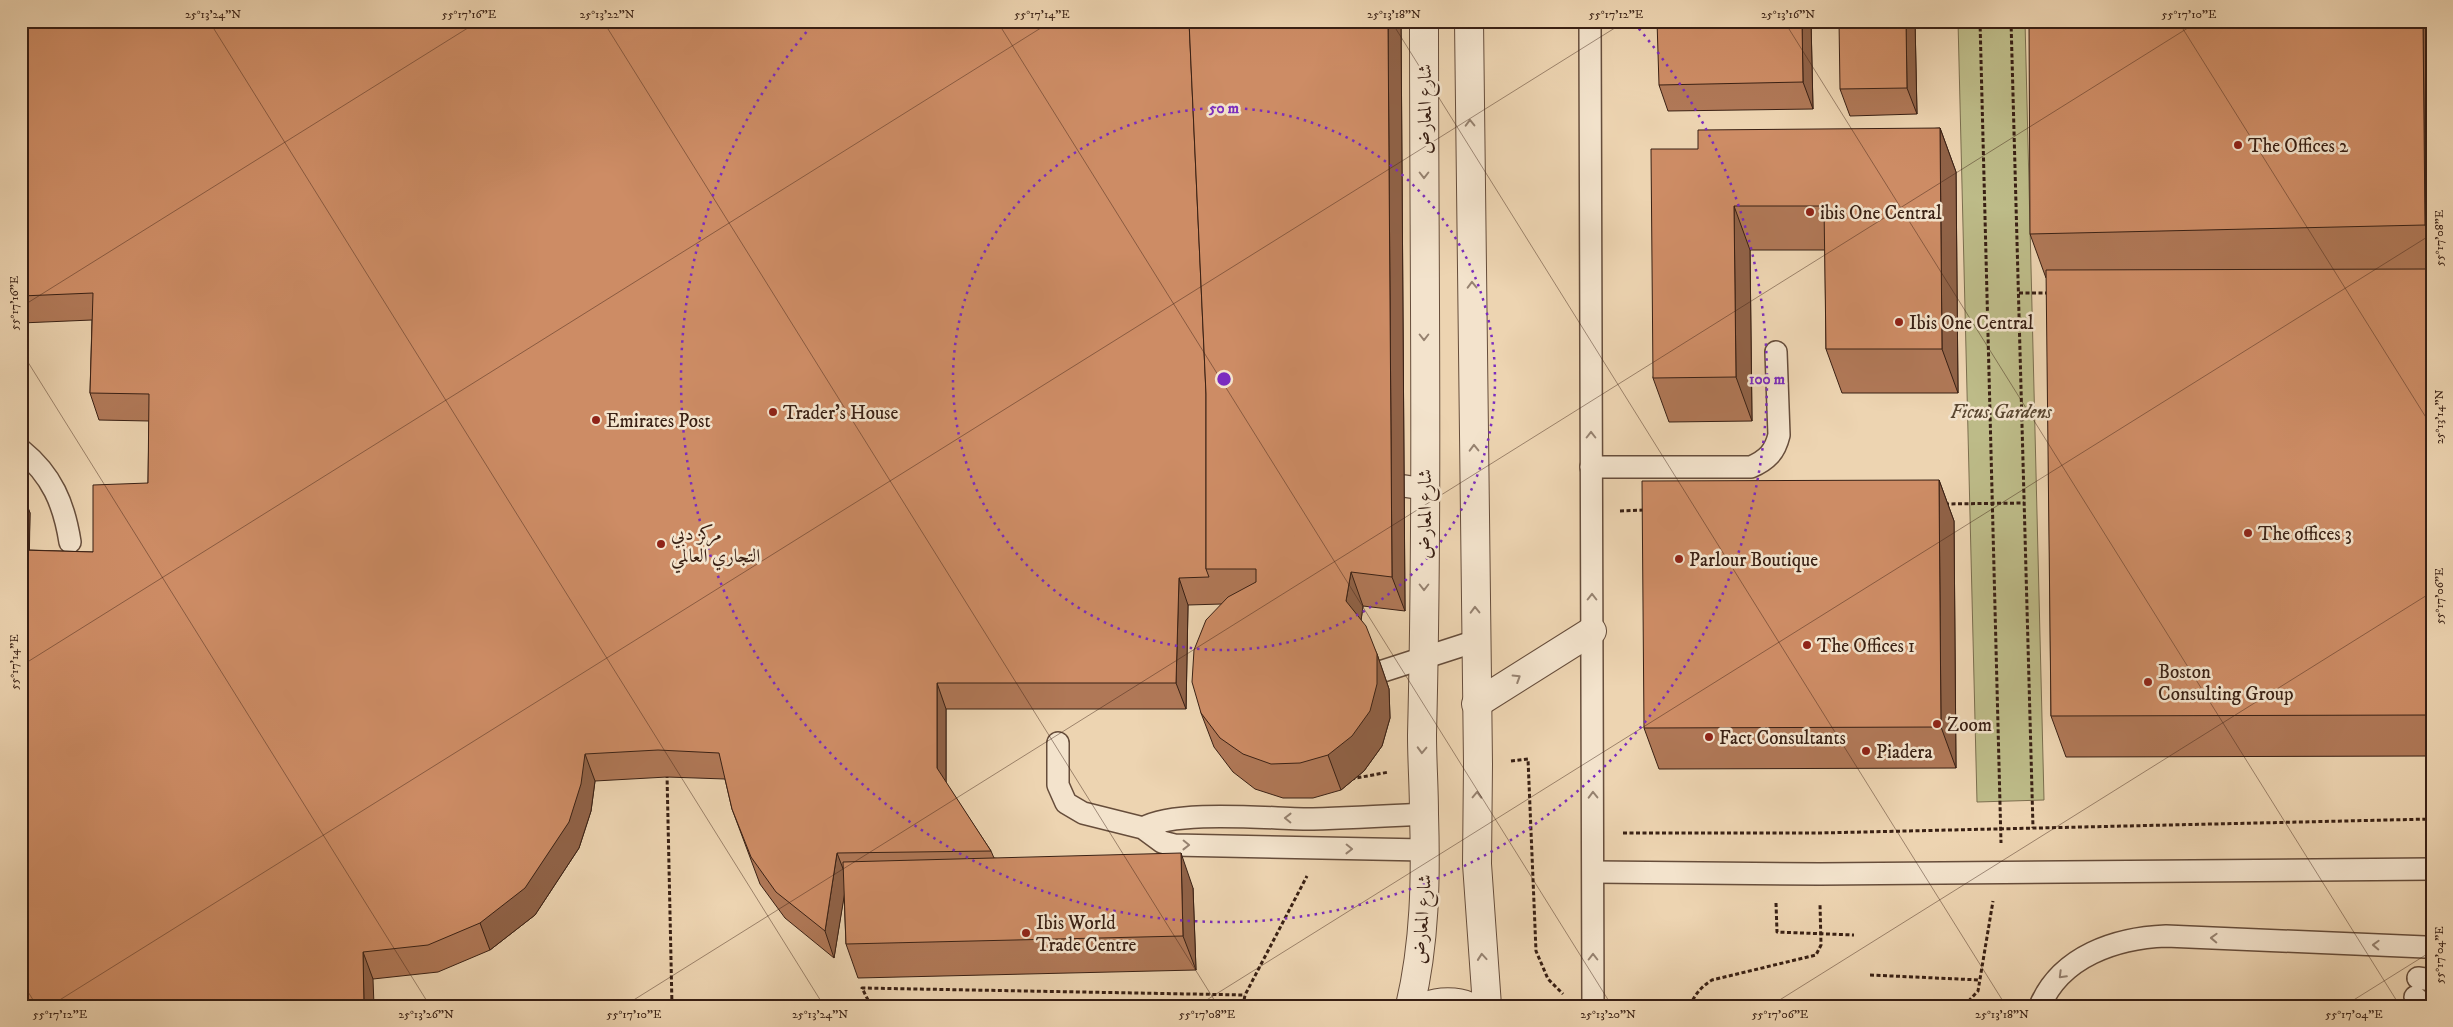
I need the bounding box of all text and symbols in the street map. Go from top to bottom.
text: 25°13'24"N [185,7,241,22]
text: 55°17'16"E [442,7,497,22]
text: 25°13'22"N [579,7,635,22]
text: 55°17'14"E [1014,7,1070,22]
text: 25°13'18"N [1367,7,1421,22]
text: 55°17'12"E [1589,7,1644,22]
text: 25°13'16"N [1761,7,1815,22]
text: 55°17'10"E [2162,7,2217,22]
street label: شارع المعارض [1414,64,1440,154]
text: 50 m [1208,99,1240,118]
one-way arrow [1465,119,1475,126]
place label: The Offices 2 [2248,135,2349,158]
marker: The Offices 2 [2232,139,2244,151]
one-way arrow [1419,172,1429,179]
place label: ibis One Central [1820,202,1942,225]
marker: ibis One Central [1804,206,1816,218]
text: 55°17'08"E [2432,209,2447,266]
text: 55°17'16"E [7,275,22,330]
one-way arrow [1467,281,1477,289]
place label: Ibis One Central [1909,312,2034,335]
marker: Ibis One Central [1893,316,1905,328]
one-way arrow [1419,334,1429,342]
centre of rings [1215,370,1233,388]
text: 100 m [1749,370,1786,389]
text: 25°13'14"N [2432,389,2447,444]
park label: Ficus Gardens [1950,401,2053,424]
place label: Trader’s House [783,402,898,425]
marker: Trader’s House [767,406,779,418]
place label: Emirates Post [606,410,711,433]
marker: Emirates Post [590,414,602,426]
one-way arrow [1586,430,1596,438]
one-way arrow [1468,444,1479,452]
street label: شارع المعارض [1414,469,1440,559]
place label: مركز دبي التجاري العالمي [671,523,760,574]
place label: The offices 3 [2258,523,2352,546]
marker: The offices 3 [2242,527,2254,539]
marker: مركز دبي التجاري العالمي [655,538,667,550]
place label: Parlour Boutique [1689,549,1818,573]
marker: Parlour Boutique [1673,553,1685,565]
text: 55°17'06"E [2432,567,2447,624]
one-way arrow [1419,584,1429,592]
one-way arrow [1587,593,1597,600]
one-way arrow [1470,606,1480,614]
text: 55°17'14"E [7,634,22,690]
place label: The Offices 1 [1817,635,1915,658]
marker: The Offices 1 [1801,639,1813,651]
place label: Boston Consulting Group [2158,661,2294,706]
one-way arrow [1512,675,1521,684]
marker: Boston Consulting Group [2142,676,2154,688]
place label: Zoom [1947,714,1992,737]
marker: Zoom [1931,718,1943,730]
place label: Fact Consultants [1719,727,1846,750]
marker: Fact Consultants [1703,731,1715,743]
place label: Piadera [1876,741,1933,764]
marker: Piadera [1860,745,1872,757]
one-way arrow [1417,746,1427,754]
one-way arrow [1588,790,1599,798]
one-way arrow [1472,791,1482,798]
one-way arrow [1284,813,1292,823]
one-way arrow [1183,840,1191,850]
one-way arrow [1346,844,1353,854]
street label: شارع المعارض [1408,873,1440,965]
place label: Ibis World Trade Centre [1036,912,1136,957]
text: 55°17'04"E [2432,926,2447,984]
marker: Ibis World Trade Centre [1020,927,1032,939]
one-way arrow [2210,933,2218,943]
one-way arrow [2372,939,2380,950]
one-way arrow [1477,953,1488,961]
one-way arrow [1588,953,1598,960]
one-way arrow [2059,969,2068,978]
text: 55°17'12"E [33,1007,88,1022]
text: 25°13'26"N [398,1007,454,1022]
text: 55°17'10"E [607,1007,662,1022]
text: 25°13'24"N [792,1007,848,1022]
text: 55°17'08"E [1179,1007,1236,1022]
text: 25°13'20"N [1580,1007,1636,1022]
text: 55°17'06"E [1752,1007,1809,1022]
text: 25°13'18"N [1975,1007,2029,1022]
text: 55°17'04"E [2325,1007,2383,1022]

